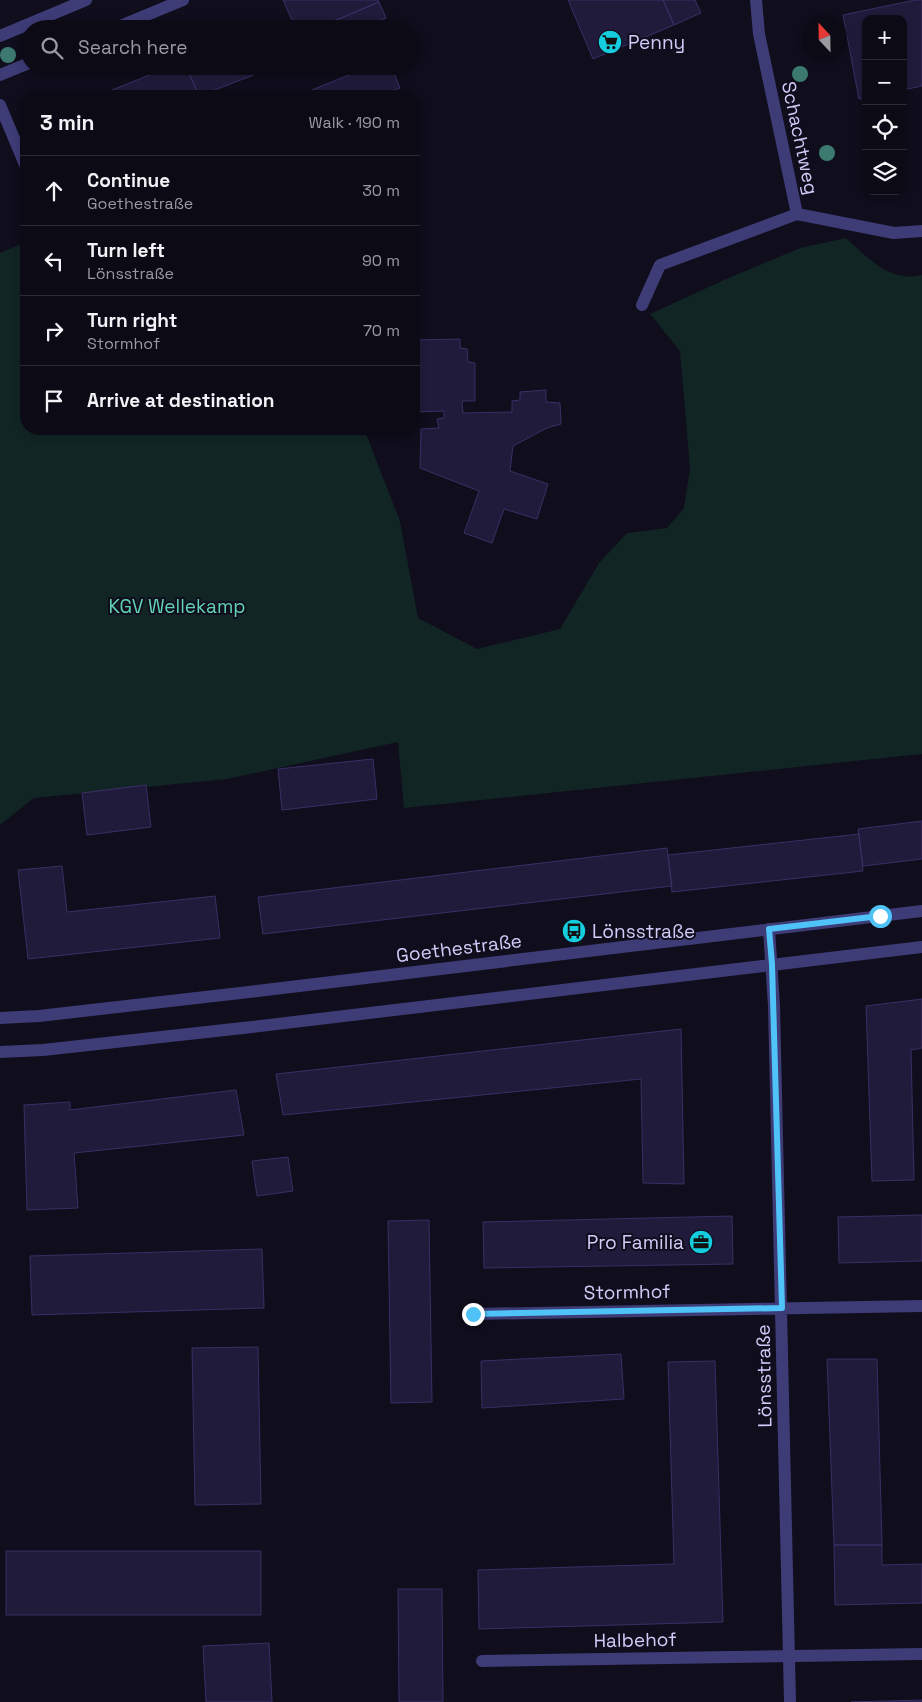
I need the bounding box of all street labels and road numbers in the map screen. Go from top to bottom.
street label: Schachtweg [776,79,824,197]
street label: Goethestraße [395,928,523,968]
street label: Stormhof [583,1279,671,1305]
street label: Lönsstraße [751,1324,777,1428]
street label: Halbehof [593,1627,677,1653]

